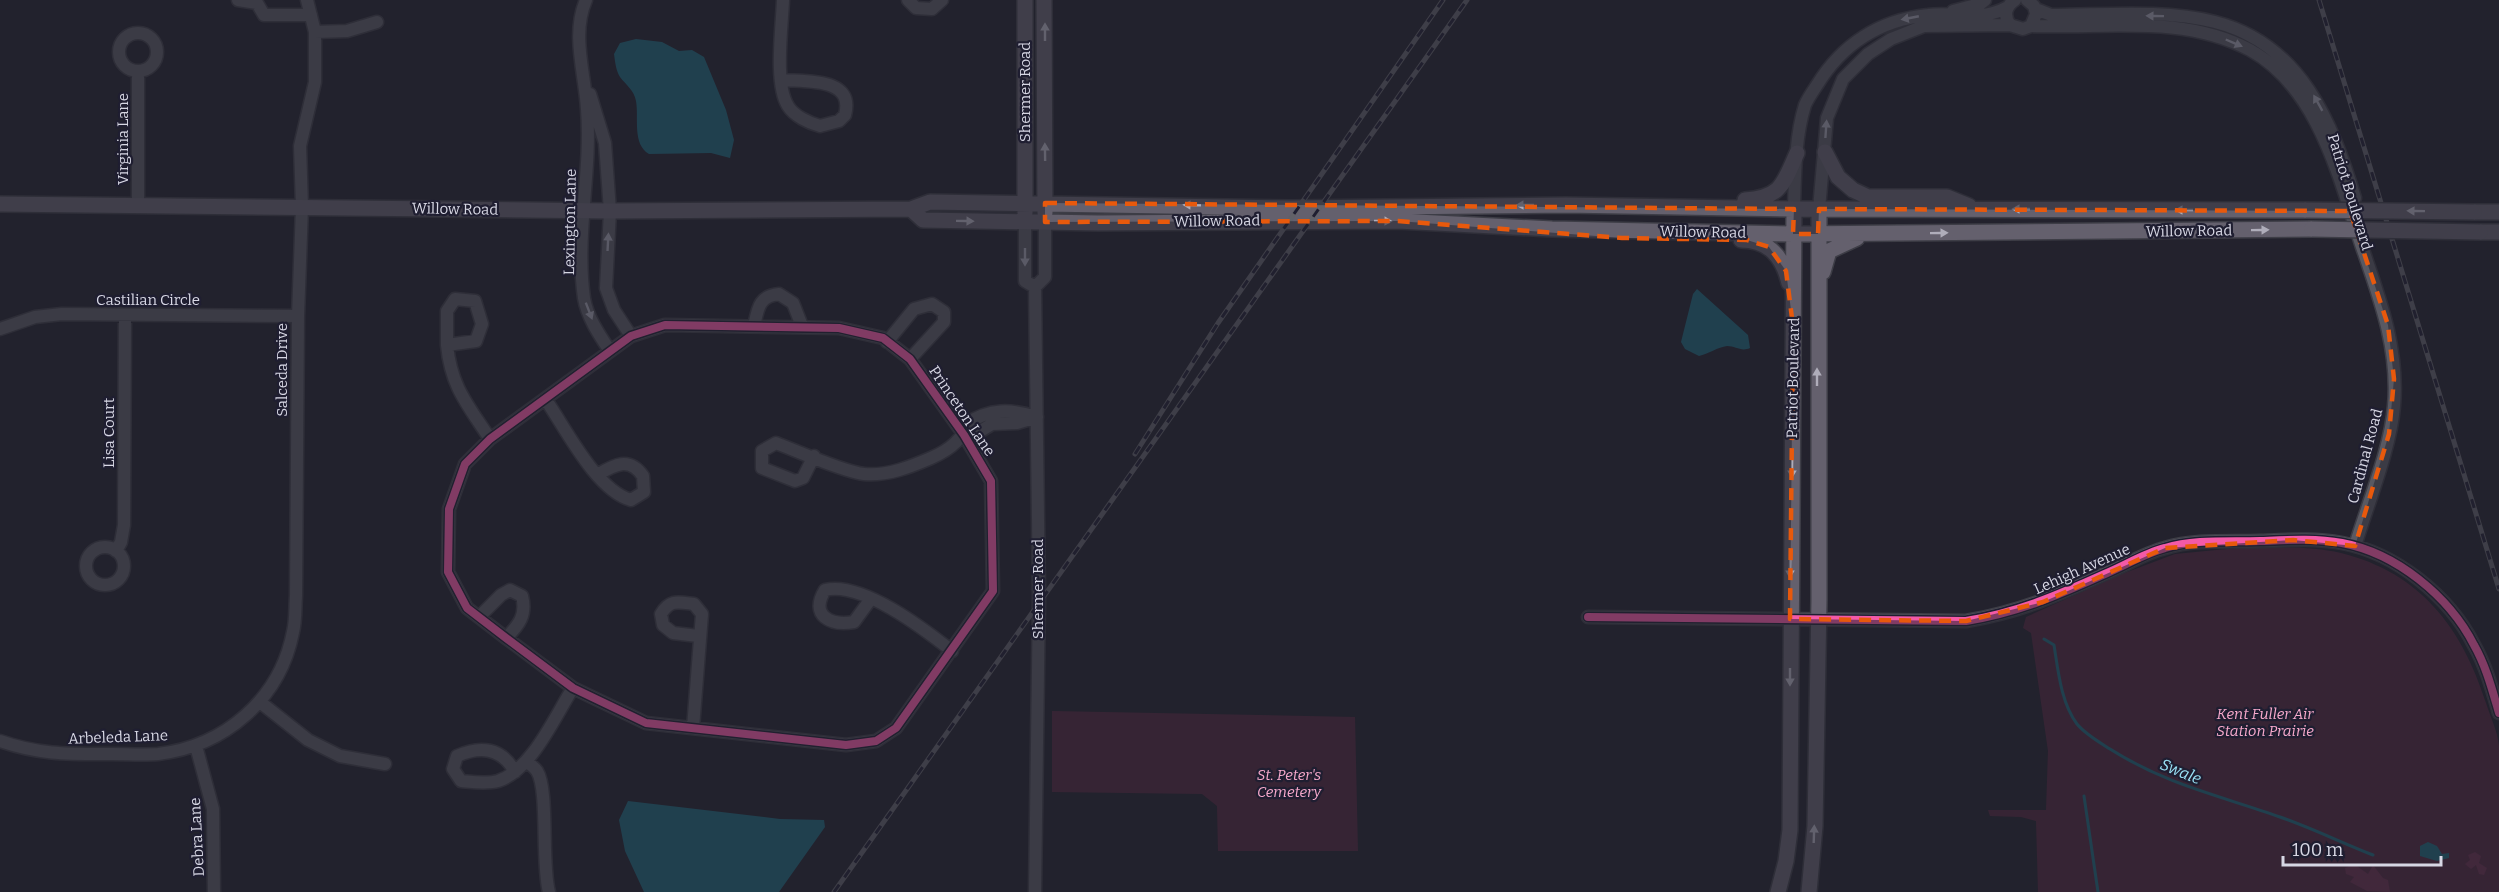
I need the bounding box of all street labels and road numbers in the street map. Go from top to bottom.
street label: Shermer Road [1016,42,1034,142]
street label: Virginia Lane [114,93,132,185]
street label: Patriot Boulevard [2324,132,2376,252]
street label: Lexington Lane [560,169,580,275]
street label: Willow Road [412,199,498,219]
street label: Willow Road [1174,211,1260,231]
street label: Willow Road [2146,221,2232,241]
street label: Willow Road [1660,222,1746,242]
street label: Castilian Circle [96,291,200,309]
street label: Patriot Boulevard [1783,317,1803,439]
street label: Salceda Drive [273,323,291,417]
street label: Princeton Lane [925,362,999,460]
street label: Lisa Court [100,397,118,468]
street label: Cardinal Road [2344,406,2386,505]
street label: Shermer Road [1029,539,1047,639]
street label: Lehigh Avenue [2031,540,2133,598]
street label: Arbeleda Lane [68,726,168,748]
street label: Debra Lane [186,797,208,877]

